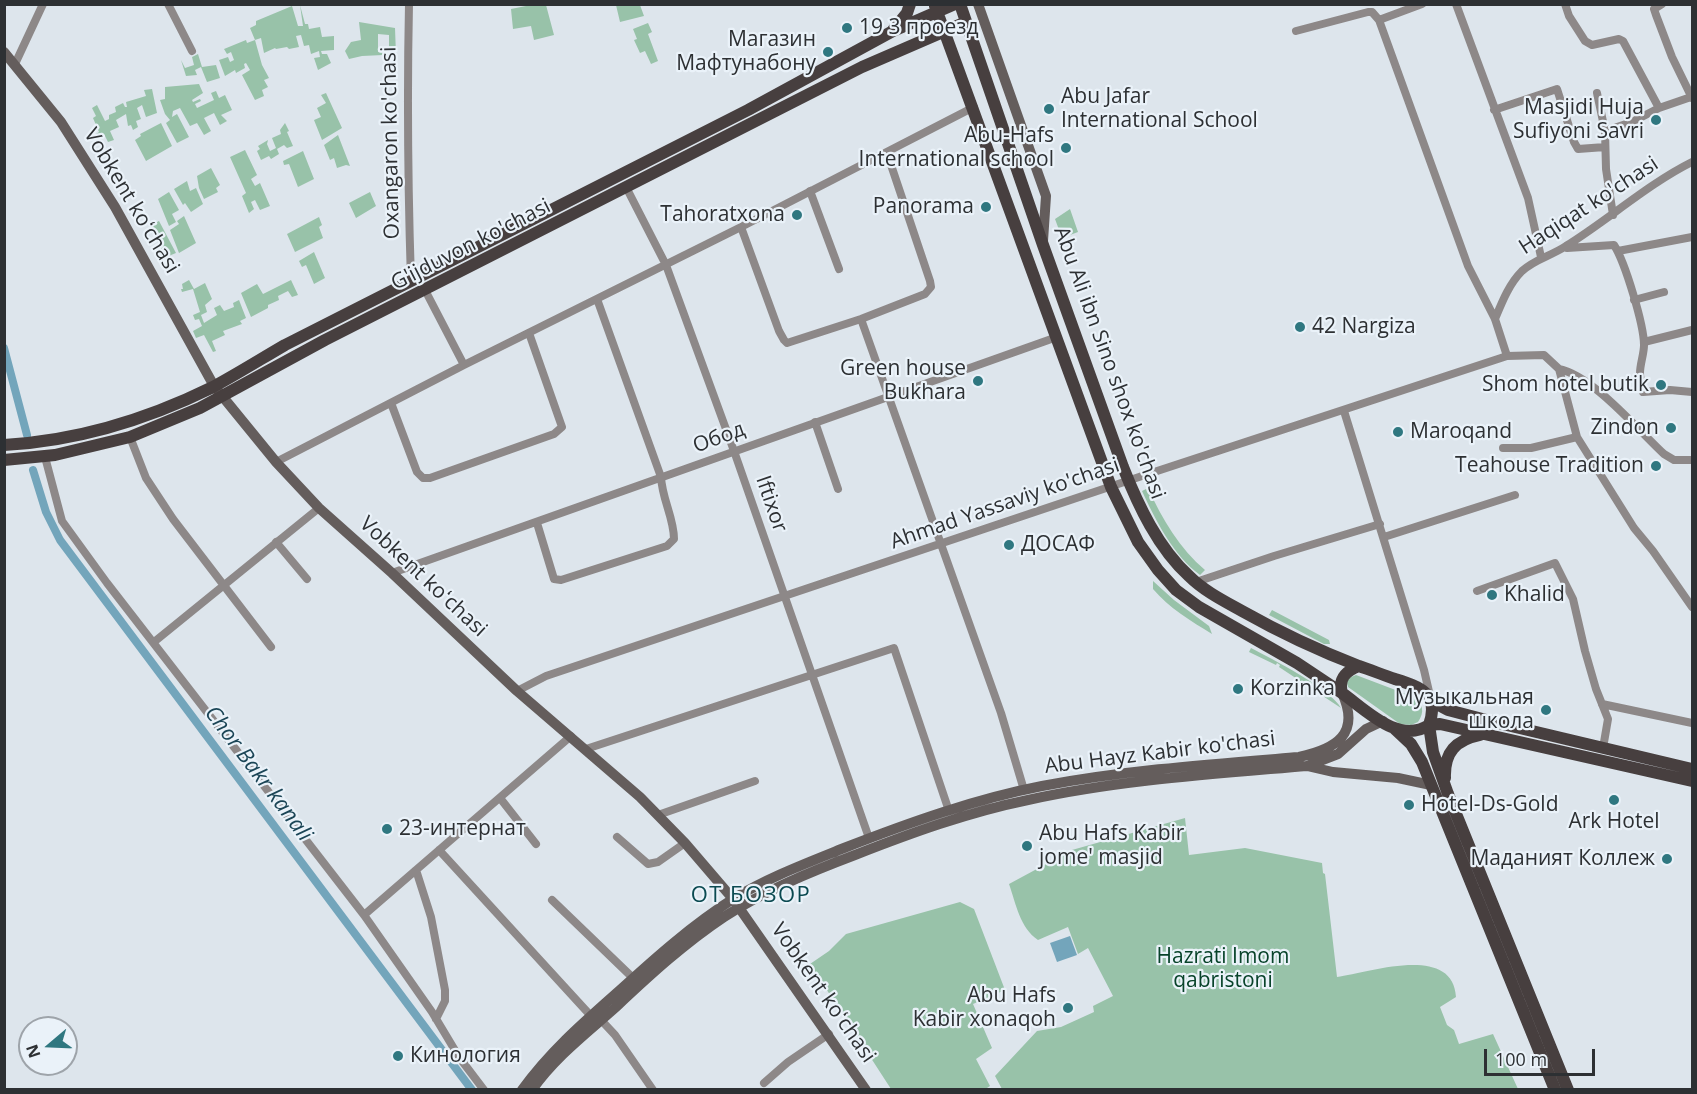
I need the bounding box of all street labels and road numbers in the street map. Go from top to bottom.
street label: Oxangaron ko'chasi [377,46,405,240]
street label: Vobkent koʻchasi [78,124,184,278]
street label: Haqiqat ko'chasi [1515,152,1663,260]
street label: G'ijduvon ko'chasi [387,194,555,296]
street label: Abu Ali ibn Sino shox ko'chasi [1048,223,1170,503]
street label: Обод [690,417,748,459]
street label: Ahmad Yassaviy ko'chasi [887,453,1123,555]
street label: Iftixor [750,473,792,535]
street label: Vobkent koʻchasi [354,512,492,642]
street label: Abu Hayz Kabir ko'chasi [1043,726,1277,780]
street label: Vobkent koʻchasi [765,918,881,1068]

